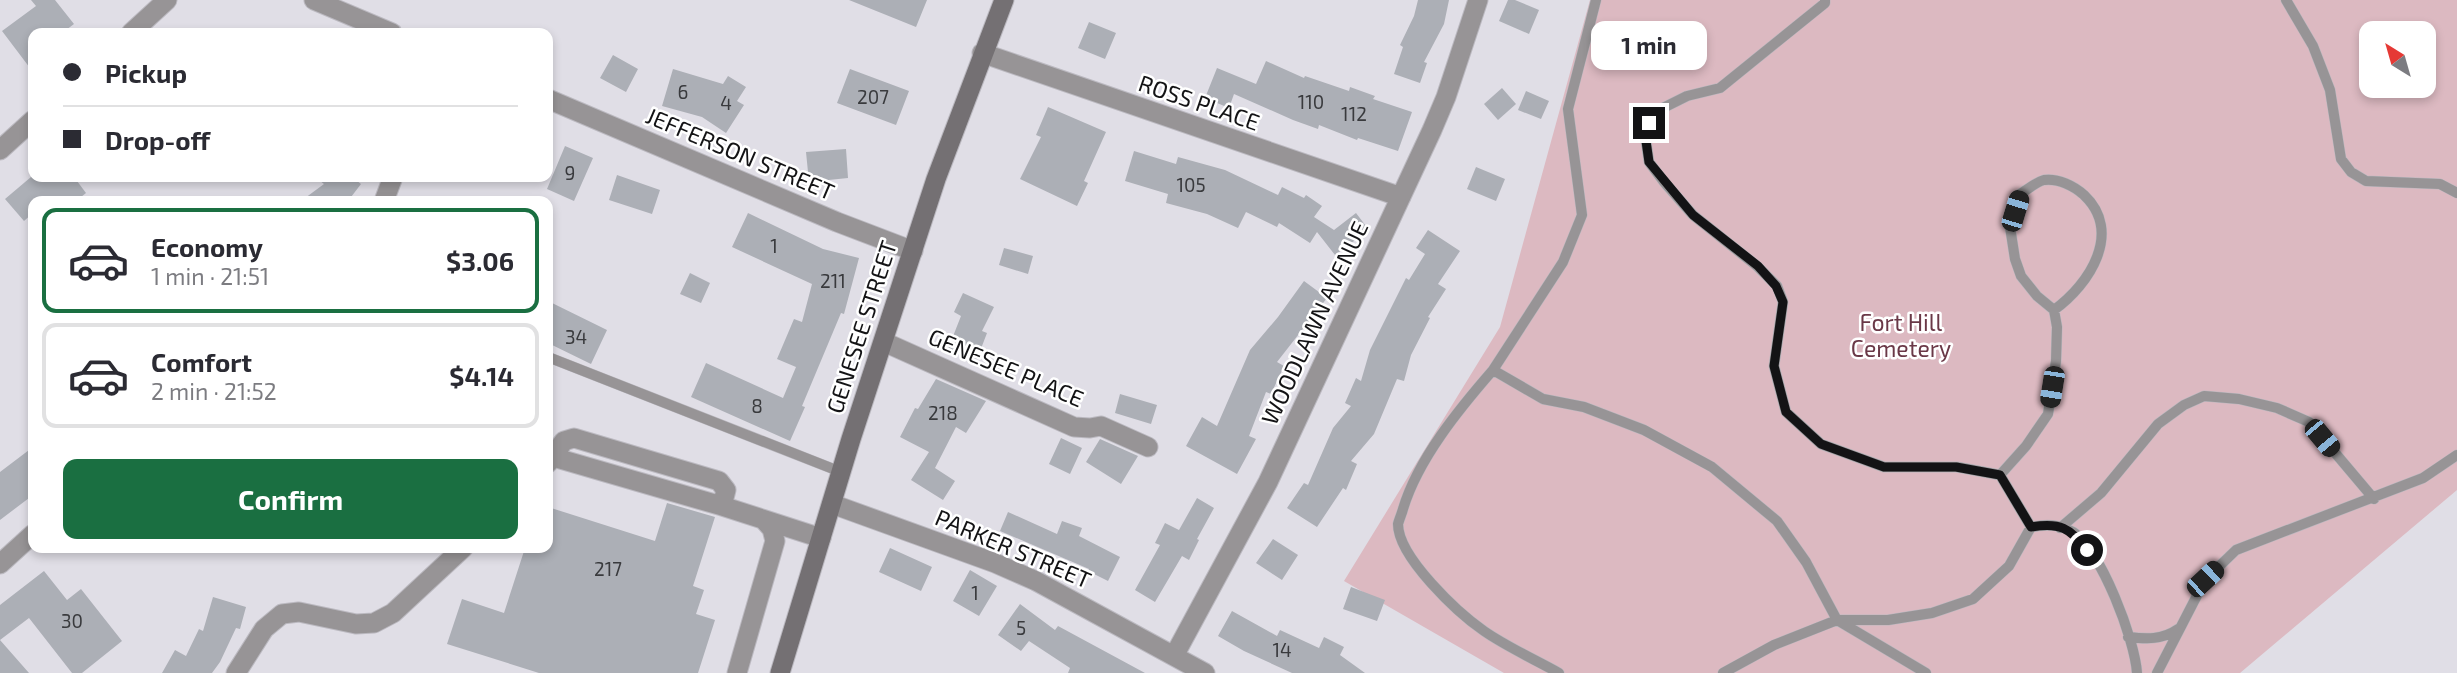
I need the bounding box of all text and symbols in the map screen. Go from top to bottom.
north arrow [2359,21,2436,98]
map controls [2359,21,2436,98]
callout: 1 min [1591,22,1707,71]
text: 1 min [1621,31,1677,59]
text: Pickup [105,57,187,88]
street label: ROSS PLACE [1135,68,1264,136]
house number: 6 [678,80,688,103]
house number: 207 [857,85,889,108]
house number: 110 [1298,90,1324,113]
house number: 4 [720,91,732,114]
street label: JEFFERSON STREET [642,101,839,205]
house number: 112 [1341,102,1367,125]
route end [1633,107,1665,139]
text: Drop-off [105,124,210,155]
house number: 9 [565,161,575,184]
house number: 105 [1176,173,1206,196]
car [1999,188,2032,234]
street label: WOODLAWN AVENUE [1255,217,1373,429]
icon: car [67,229,130,292]
text: Economy [151,231,263,262]
house number: 1 [770,234,778,257]
street label: GENESEE STREET [820,237,902,417]
text: $3.06 [446,245,514,276]
text: 1 min · 21:51 [151,262,269,290]
house number: 211 [820,269,846,292]
park label: Fort Hill Cemetery [1851,308,1951,362]
street label: GENESEE PLACE [925,322,1088,412]
house number: 34 [565,325,587,348]
icon: car [67,344,130,407]
text: Comfort [151,346,252,377]
text: $4.14 [449,360,514,391]
car [2039,365,2066,409]
text: 2 min · 21:52 [151,377,277,405]
house number: 8 [751,394,763,417]
house number: 218 [928,401,958,424]
car [2301,415,2344,461]
button: Confirm [63,459,518,539]
street label: PARKER STREET [931,503,1096,594]
route start [2071,534,2103,566]
house number: 217 [594,557,622,580]
car [2183,557,2228,601]
house number: 1 [971,581,979,604]
house number: 30 [61,609,83,632]
house number: 5 [1016,616,1026,639]
house number: 14 [1272,638,1292,661]

